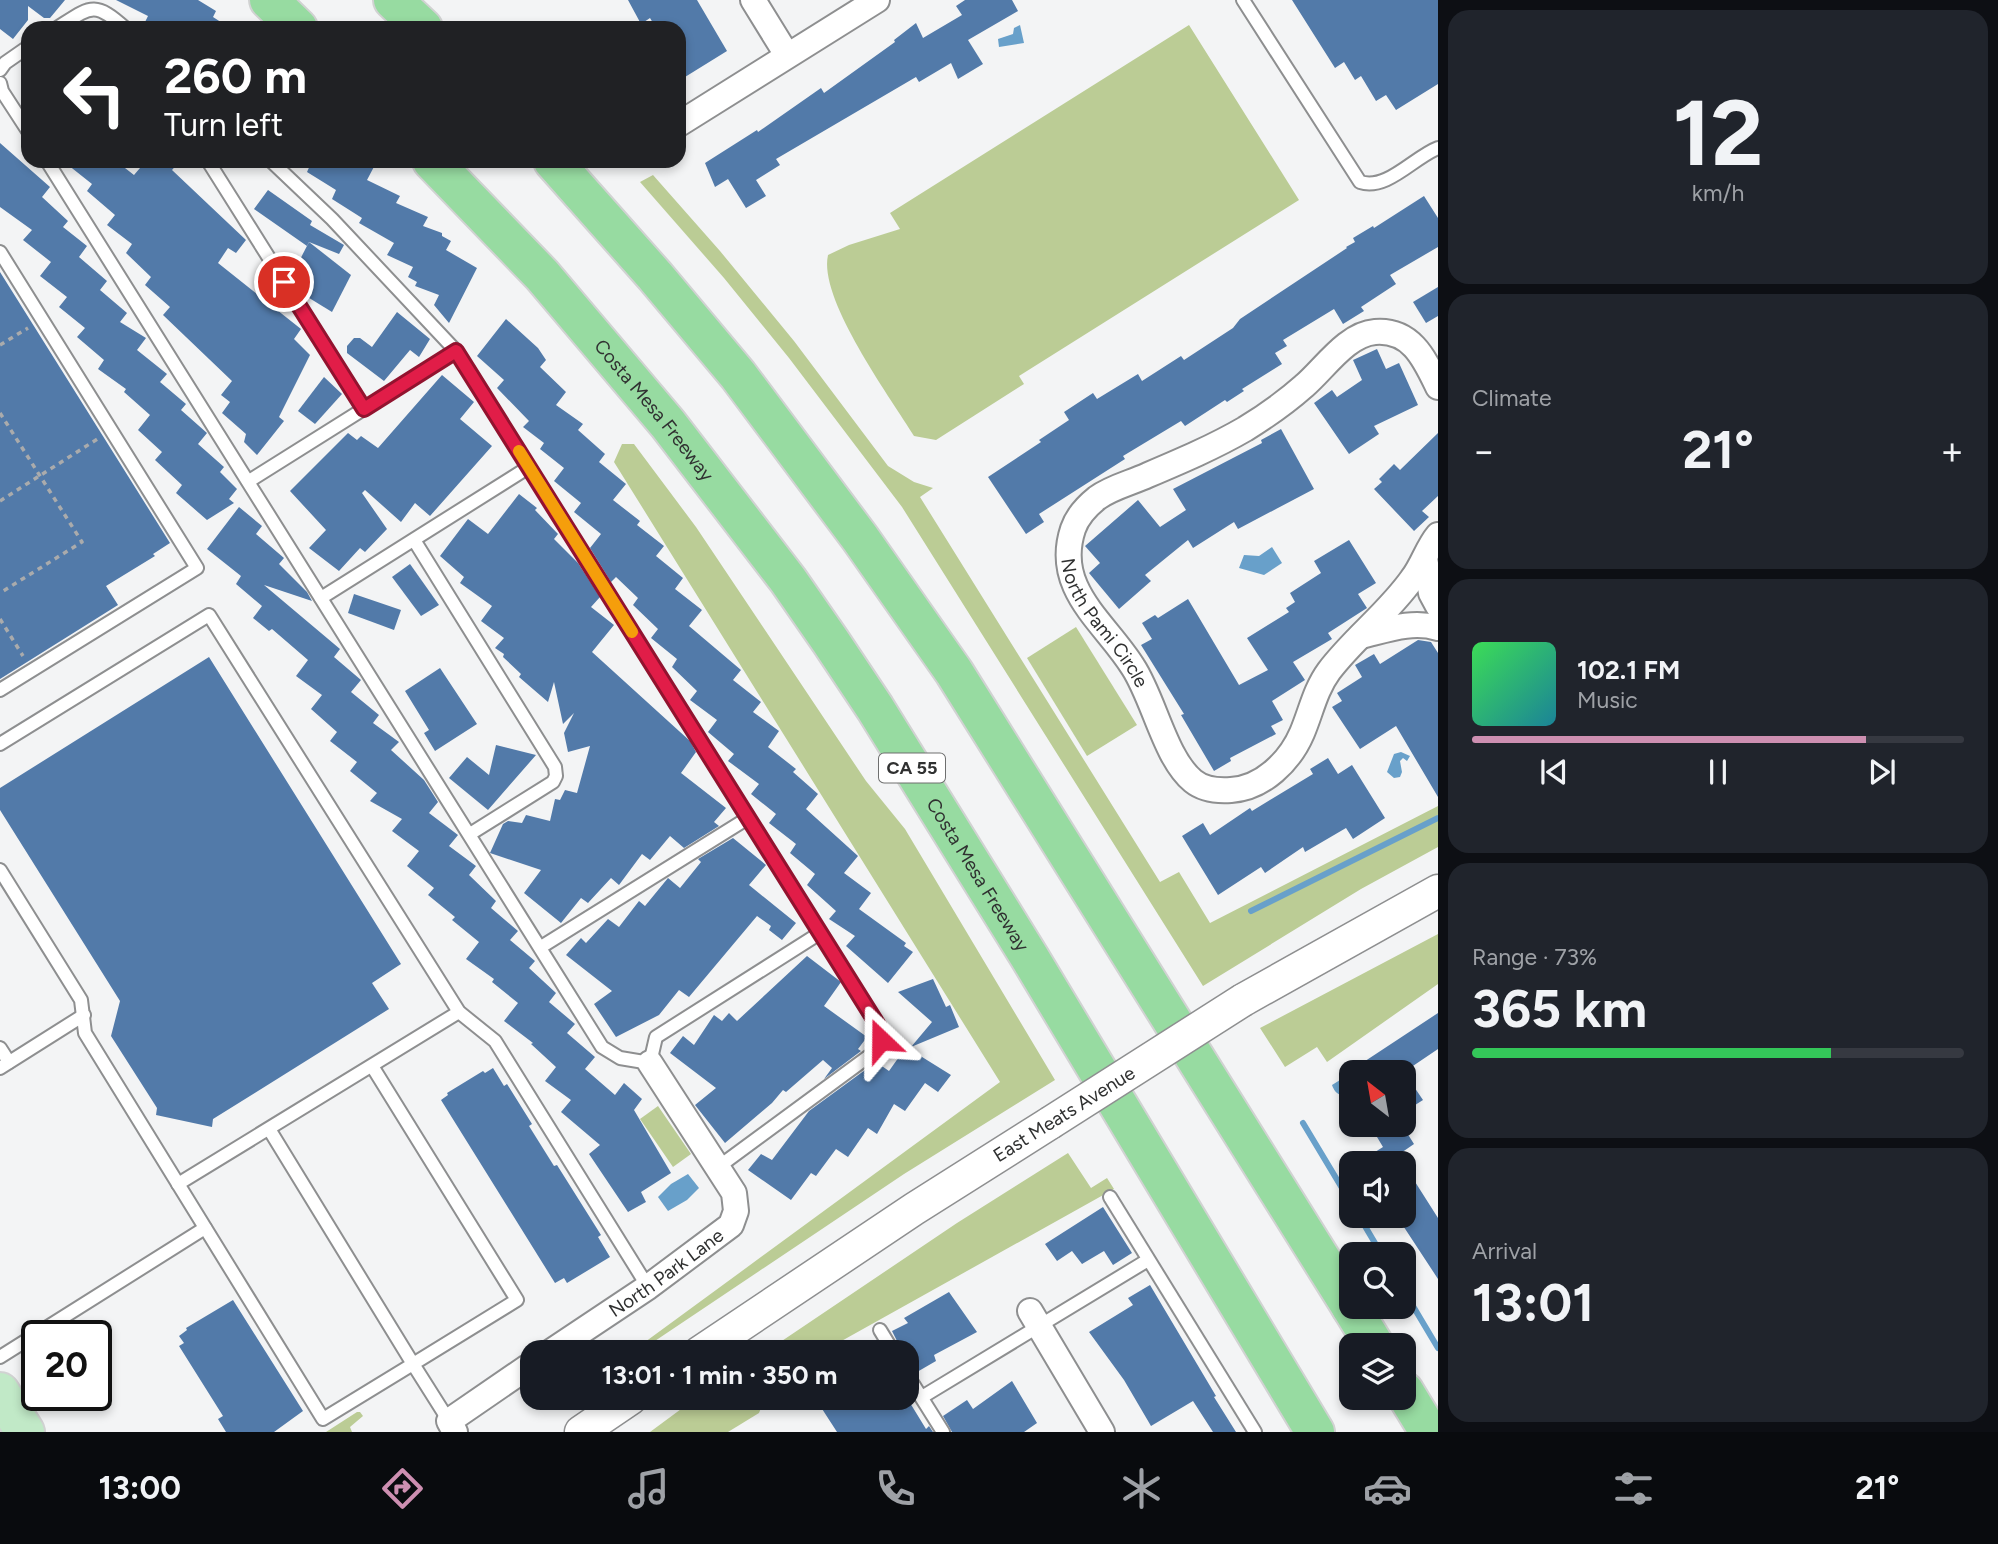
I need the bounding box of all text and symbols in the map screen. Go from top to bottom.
text: 260 m [164,46,307,105]
icon: left [49,49,140,140]
text: 12 [1672,79,1764,188]
text: Turn left [164,106,283,144]
text: km/h [1692,179,1744,207]
pin [254,252,314,312]
icon: arrive [265,263,303,301]
street label: Costa Mesa Freeway [590,334,719,485]
text: Climate [1472,384,1551,412]
text: 21° [1682,419,1754,481]
text: − [1472,428,1496,474]
text: + [1940,428,1964,474]
street label: North Pami Circle [1057,557,1154,691]
text: 102.1 FM [1577,654,1680,686]
text: Music [1577,686,1638,714]
icon: previous [1535,753,1573,791]
icon: pause [1699,753,1737,791]
icon: next [1863,753,1901,791]
road number: CA 55 [879,754,945,782]
street label: Costa Mesa Freeway [922,794,1034,955]
text: Range · 73% [1472,943,1597,971]
text: 365 km [1472,978,1647,1040]
position arrow [844,1003,918,1077]
north arrow [1339,1060,1416,1138]
map controls [1339,1060,1416,1410]
street label: East Meats Avenue [989,1061,1139,1167]
button: sound [1339,1151,1416,1228]
street label: North Park Lane [604,1223,728,1322]
text: Arrival [1472,1237,1537,1265]
button: search [1339,1242,1416,1319]
text: 13:01 [1472,1272,1594,1334]
speed limit sign: 20 [21,1320,112,1411]
button: layers [1339,1333,1416,1410]
text: 13:01 · 1 min · 350 m [601,1359,838,1391]
icon: directions [378,1464,427,1513]
icon: music [624,1464,673,1513]
icon: phone [871,1464,920,1513]
icon: climate [1117,1464,1166,1513]
icon: car [1363,1464,1412,1513]
icon: filters [1609,1464,1658,1513]
text: 13:00 [99,1469,181,1507]
text: 21° [1855,1469,1899,1507]

